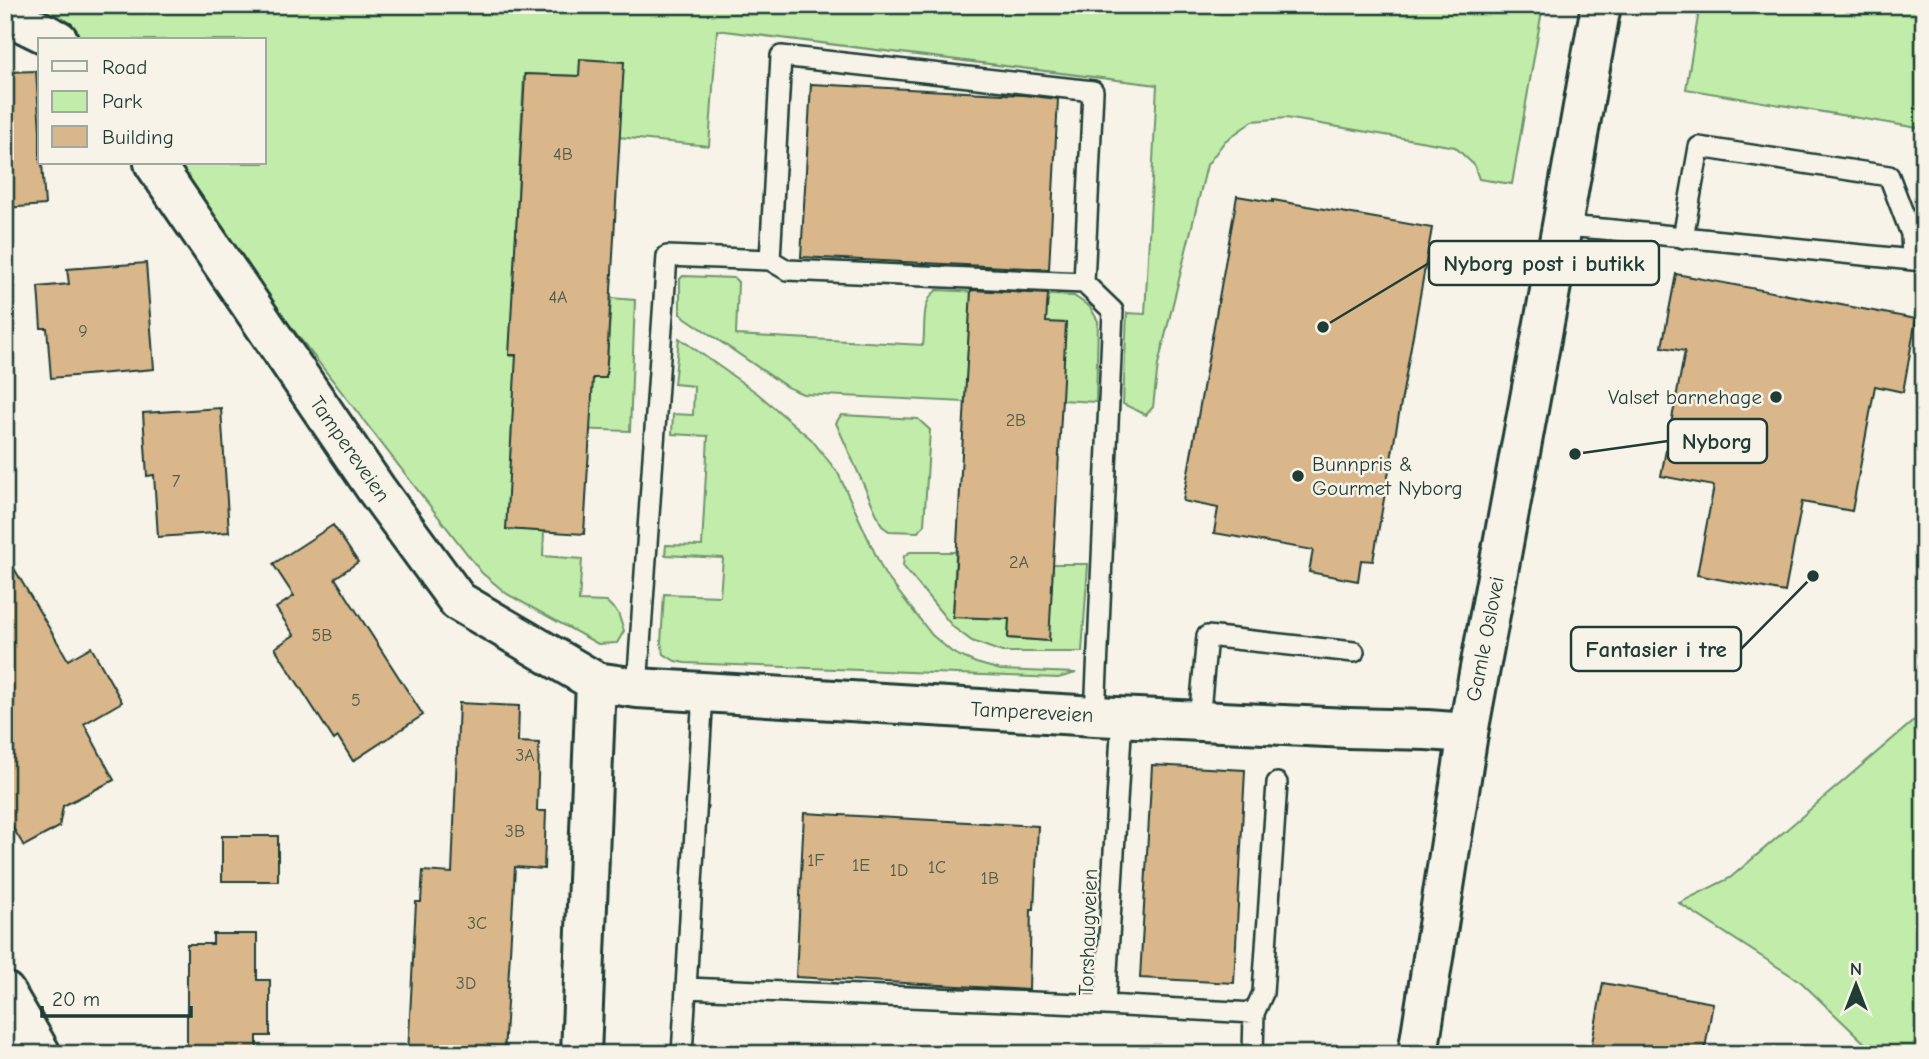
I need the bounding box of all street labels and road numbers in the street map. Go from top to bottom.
street label: Tampereveien [305,392,395,506]
street label: Gamle Oslovei [1461,574,1509,704]
street label: Tampereveien [970,697,1094,727]
street label: Torshaugveien [1074,868,1102,996]

